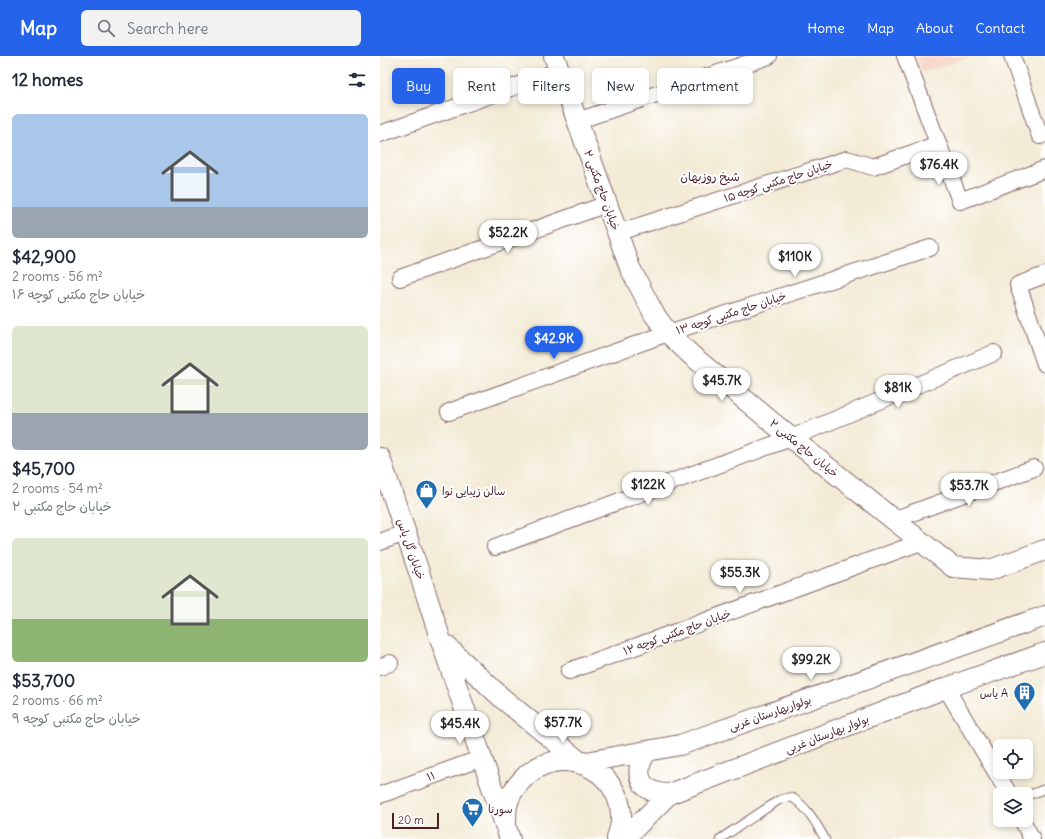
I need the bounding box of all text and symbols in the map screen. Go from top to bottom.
search box [81,10,361,46]
text: Map [20,16,57,40]
icon: search [95,17,117,39]
text: Search here [127,19,208,38]
text: Home [807,19,845,37]
text: Map [867,19,894,37]
text: About [916,19,954,37]
text: Contact [976,19,1025,37]
chip: Buy [392,68,445,104]
chip: Rent [453,68,510,104]
chip: Filters [518,68,584,104]
chip: New [592,68,649,104]
chip: Apartment [657,68,753,104]
text: 12 homes [12,69,83,91]
icon: filters [346,69,368,91]
icon: home [154,140,226,212]
street label: خیابان حاج مکتبی ۲ [580,148,623,232]
pin: $76.4K [906,152,972,186]
text: $76.4K [920,156,958,173]
street label: خیابان حاج مکتبی کوچه ۱۵ [722,157,835,206]
district label: شیخ روزبهان [680,169,740,186]
pin: $52.2K [475,220,541,254]
text: $52.2K [488,224,528,241]
pin: $110K [767,244,823,278]
text: $42,900 [12,246,76,268]
text: $110K [778,248,812,265]
text: 2 rooms · 56 m² [12,268,103,285]
text: خیابان حاج مکتبی کوچه ۱۶ [12,286,145,303]
street label: خیابان حاج مکتبی کوچه ۱۳ [674,289,788,338]
pin: $42.9K [521,326,587,360]
text: $42.9K [534,330,574,347]
icon: home [154,352,226,424]
pin: $45.7K [689,368,755,402]
text: $45.7K [702,372,742,389]
pin: $81K [874,375,922,409]
text: $81K [884,379,912,396]
street label: خیابان حاج مکتبی ۲ [766,416,841,481]
text: $45,700 [12,458,75,480]
pin: $122K [620,472,676,506]
pin: $53.7K [936,473,1002,507]
text: $122K [631,476,665,493]
text: $53.7K [949,477,989,494]
shop icon: سالن زیبایی نوا [414,478,440,511]
text: 2 rooms · 54 m² [12,480,103,497]
place label: سالن زیبایی نوا [442,484,505,499]
text: خیابان حاج مکتبی ۲ [12,498,112,515]
street label: خیابان گل یاس [393,517,428,582]
pin: $55.3K [707,560,773,594]
icon: home [154,564,226,636]
text: $55.3K [720,564,760,581]
street label: خیابان حاج مکتبی کوچه ۱۲ [621,606,733,659]
pin: $99.2K [778,647,844,681]
text: $99.2K [791,651,831,668]
text: $53,700 [12,670,75,692]
building icon: یاس A [1011,680,1037,713]
place label: یاس A [980,686,1008,700]
text: 2 rooms · 66 m² [12,692,103,709]
street label: بولواربهارستان غربی [727,692,813,735]
text: خیابان حاج مکتبی کوچه ۹ [12,710,141,727]
pin: $57.7K [530,710,596,744]
pin: $45.4K [427,711,493,745]
street label: بولوار بهارستان غربی [783,712,871,757]
text: $57.7K [544,714,582,731]
text: $45.4K [440,715,480,732]
map controls [993,739,1033,827]
button: locate [993,739,1033,779]
street label: ۱۱ [425,768,437,784]
button: layers [993,787,1033,827]
supermarket icon: سورنا [460,796,486,829]
place label: سورنا [488,802,513,817]
scale bar [392,811,439,830]
text: 20 m [398,813,424,827]

